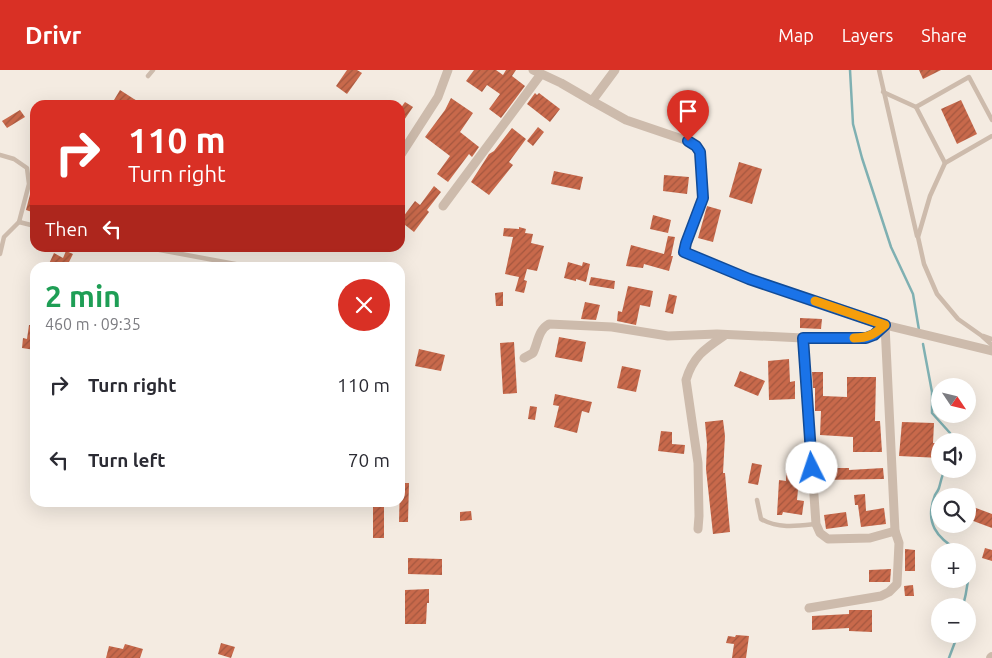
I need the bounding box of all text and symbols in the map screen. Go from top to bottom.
text: Drivr [25,22,81,49]
text: Map [778,25,814,45]
text: Layers [842,25,893,45]
text: Share [921,25,967,45]
pin [667,90,709,141]
icon: arrive [674,97,702,125]
icon: right [45,120,110,185]
text: 110 m [128,120,226,160]
text: Turn right [128,161,226,186]
icon: left [98,215,126,243]
text: Then [45,218,88,240]
text: 2 min [45,279,121,313]
button: close [338,279,390,331]
text: 460 m · 09:35 [45,315,141,333]
icon: right [45,371,73,399]
text: Turn right [88,374,176,396]
text: 110 m [337,374,390,396]
north arrow [931,378,976,422]
map controls [931,378,976,643]
button: sound [931,433,976,478]
position arrow [785,441,837,493]
icon: left [45,446,73,474]
text: Turn left [88,449,166,471]
text: 70 m [348,449,390,471]
button: search [931,488,976,533]
button: + [931,543,976,588]
button: − [931,598,976,643]

